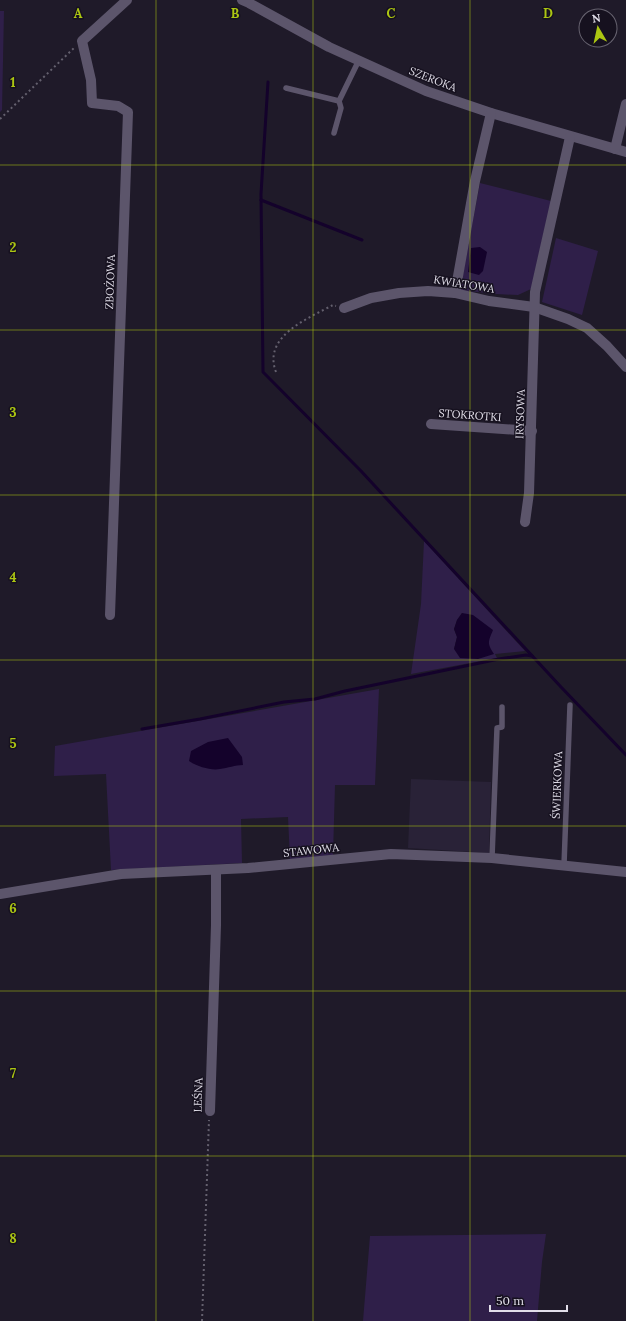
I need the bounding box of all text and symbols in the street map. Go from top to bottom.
text: A [74,5,83,22]
text: B [231,5,240,22]
text: C [387,5,396,22]
text: D [543,5,553,22]
north arrow [578,8,618,48]
text: N [591,10,602,26]
street label: SZEROKA [407,64,460,95]
text: 1 [10,74,16,91]
text: 2 [10,239,17,256]
street label: ZBOŻOWA [101,253,118,310]
street label: KWIATOWA [432,272,497,296]
street label: IRYSOWA [512,388,528,439]
text: 3 [9,404,17,421]
street label: STOKROTKI [438,406,502,424]
text: 4 [9,569,17,586]
text: 5 [9,735,17,752]
street label: ŚWIERKOWA [549,750,565,819]
street label: STAWOWA [282,840,341,860]
text: 6 [9,900,17,917]
text: 7 [10,1065,16,1082]
street label: LEŚNA [190,1076,206,1113]
text: 8 [9,1230,17,1247]
scale bar [490,1287,567,1313]
text: 50 m [496,1293,524,1308]

